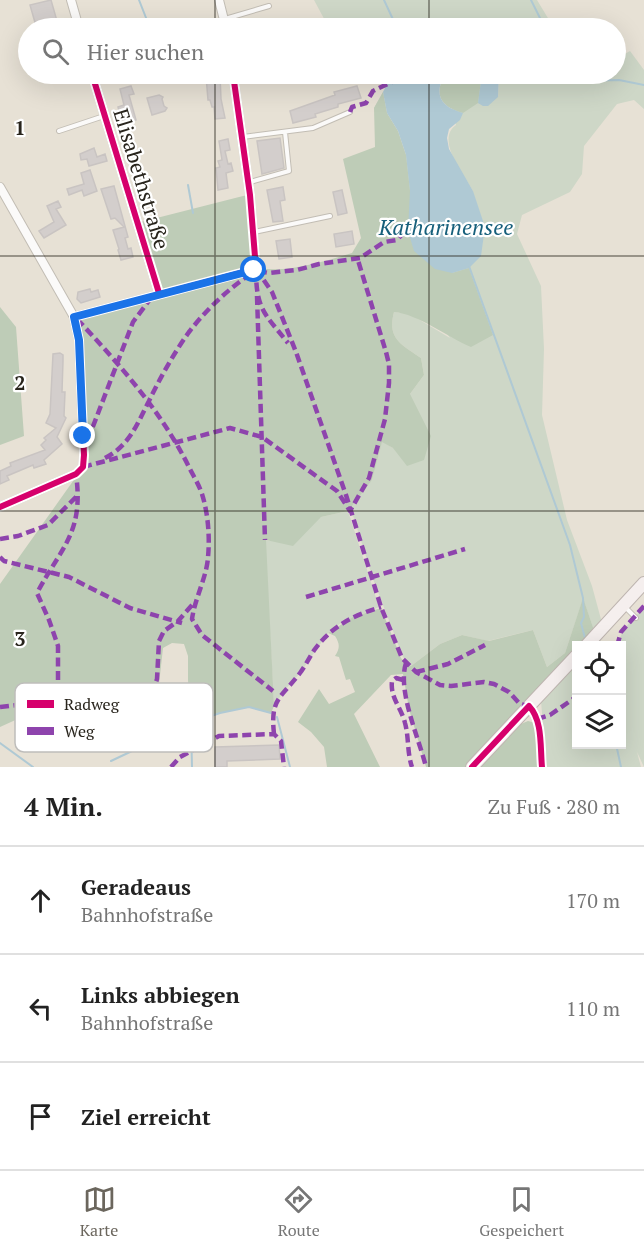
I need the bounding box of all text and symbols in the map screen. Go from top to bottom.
search box [18,18,626,84]
icon: search [39,35,72,68]
text: Hier suchen [87,37,204,66]
street label: Elisabethstraße [107,105,177,253]
text: 1 [14,114,26,141]
water label: Katharinensee [378,212,513,241]
route start [240,256,266,282]
text: 2 [14,369,26,396]
route end [69,422,95,448]
text: 3 [14,625,26,652]
map controls [572,641,626,749]
button: locate [572,641,626,695]
legend [15,683,213,752]
text: Radweg [64,693,120,715]
button: layers [572,695,626,749]
text: Weg [64,720,95,742]
text: 4 Min. [24,789,103,823]
text: Zu Fuß · 280 m [488,793,620,820]
text: Geradeaus [81,872,191,901]
icon: ahead [24,884,57,917]
text: 170 m [566,887,620,914]
text: Bahnhofstraße [81,901,213,928]
text: Links abbiegen [81,980,240,1009]
icon: left [24,992,57,1025]
text: 110 m [566,995,620,1022]
text: Bahnhofstraße [81,1009,213,1036]
icon: arrive [24,1100,57,1133]
text: Ziel erreicht [81,1102,211,1131]
tab: Karte [80,1183,118,1241]
tab: Route [278,1183,320,1241]
tab: Gespeichert [479,1183,564,1241]

